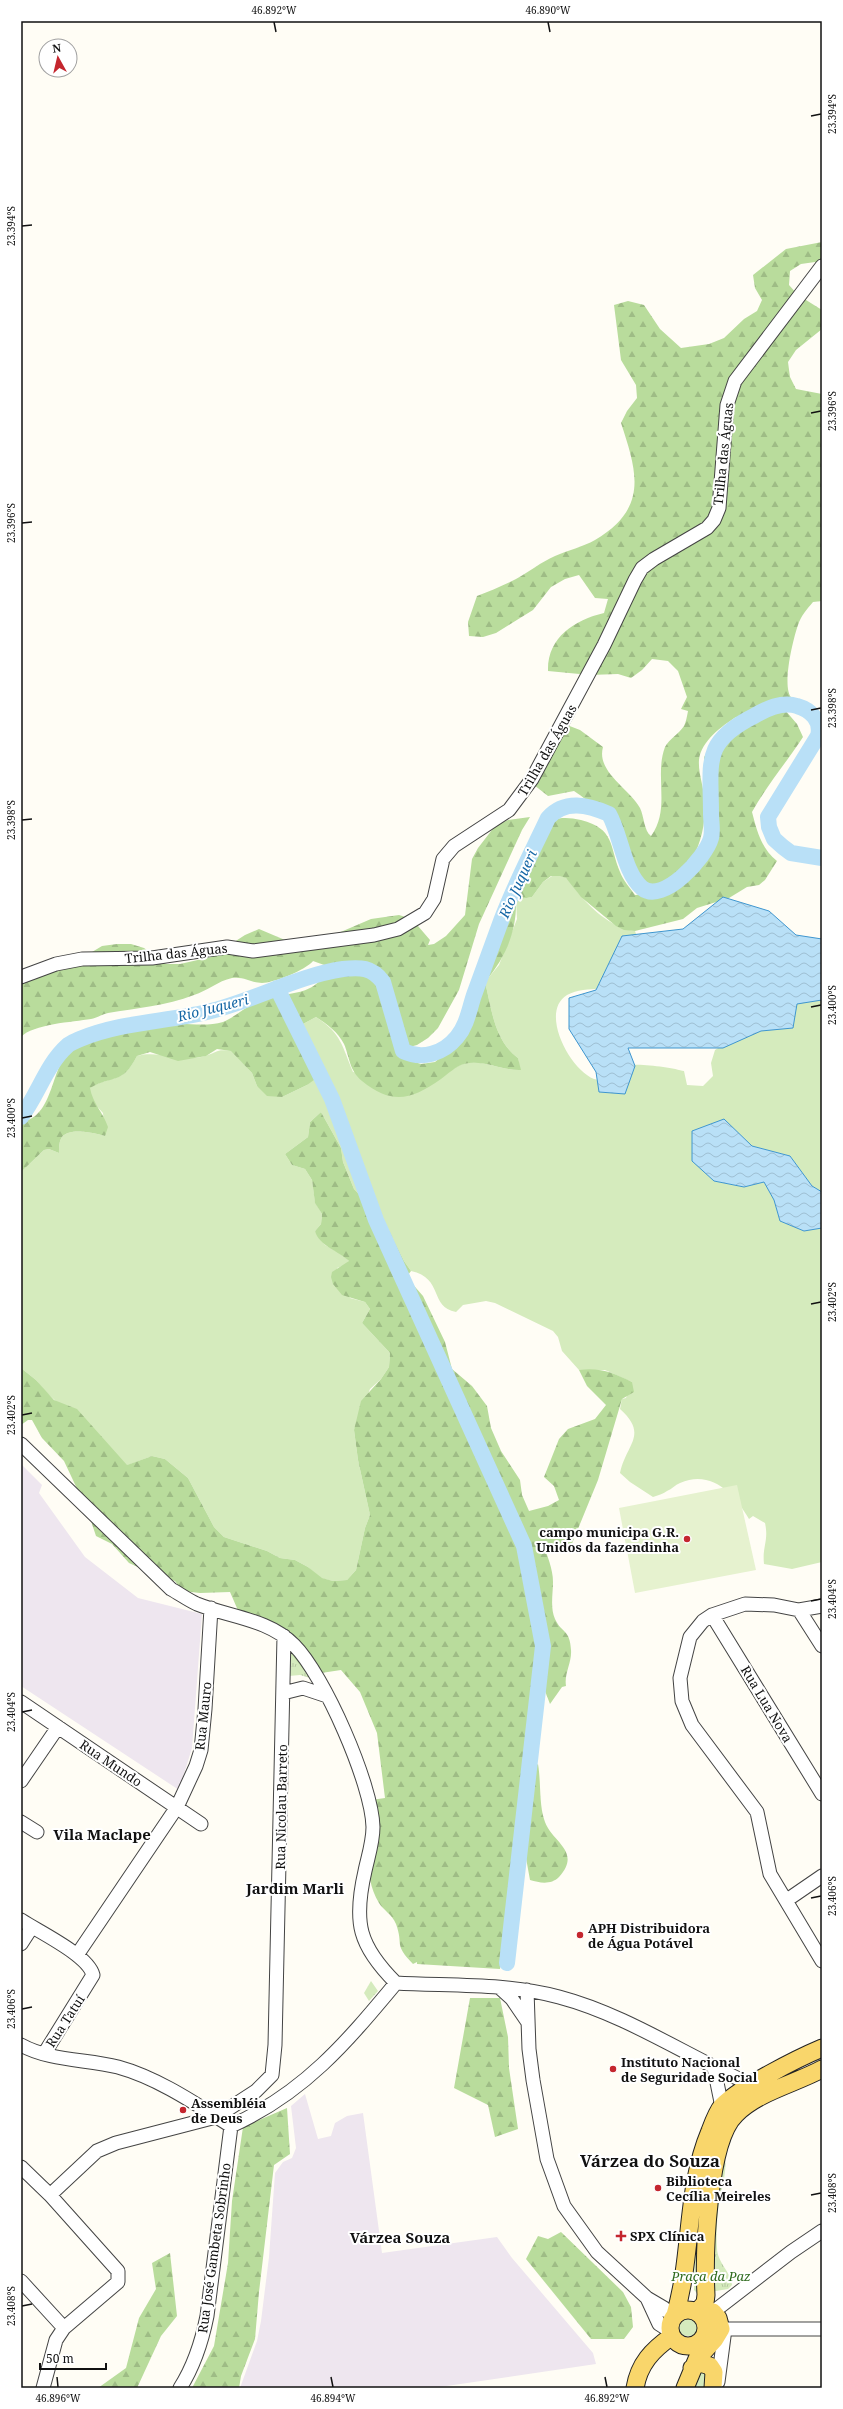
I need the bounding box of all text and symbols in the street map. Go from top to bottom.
text: 46.892°W [252,3,297,17]
text: 46.890°W [526,3,571,17]
north arrow [38,38,78,78]
text: N [51,40,62,56]
text: 23.394°S [825,94,839,134]
text: 23.394°S [4,206,18,246]
text: 23.396°S [825,391,839,431]
street label: Trilha das Águas [709,402,737,506]
text: 23.396°S [4,503,18,543]
text: 23.398°S [825,688,839,728]
street label: Trilha das Águas [513,701,581,799]
text: 23.398°S [4,800,18,840]
water label: Rio Juqueri [494,846,541,922]
street label: Trilha das Águas [124,939,228,967]
text: 23.400°S [825,985,839,1025]
water label: Rio Juqueri [174,989,251,1026]
text: 23.400°S [4,1098,18,1138]
text: 23.402°S [825,1282,839,1322]
text: 23.402°S [4,1395,18,1435]
place label: campo municipa G.R. Unidos da fazendinha [536,1523,679,1556]
marker: campo municipa G.R. Unidos da fazendinha [682,1534,692,1544]
text: 23.404°S [825,1579,839,1619]
street label: Rua Lua Nova [737,1662,797,1746]
street label: Rua Mauro [190,1681,216,1751]
text: 23.404°S [4,1692,18,1732]
street label: Rua Mundo [76,1735,146,1791]
street label: Rua Nicolau Barreto [271,1744,291,1870]
district label: Vila Maclape [53,1824,151,1844]
text: 23.406°S [825,1876,839,1916]
district label: Jardim Marli [245,1878,345,1898]
place label: APH Distribuidora de Água Potável [588,1919,710,1952]
marker: APH Distribuidora de Água Potável [575,1930,585,1940]
text: 23.406°S [4,1989,18,2029]
street label: Rua Tatuí [41,1990,89,2051]
place label: Instituto Nacional de Seguridade Social [621,2053,758,2086]
marker: Instituto Nacional de Seguridade Social [608,2064,618,2074]
place label: Assembléia de Deus [191,2094,267,2127]
marker: Assembléia de Deus [178,2105,188,2115]
district label: Várzea do Souza [580,2149,720,2172]
street label: Rua José Gambeta Sobrinho [193,2162,235,2334]
place label: Biblioteca Cecília Meireles [666,2172,771,2205]
text: 23.408°S [825,2173,839,2213]
marker: Biblioteca Cecília Meireles [653,2183,663,2193]
district label: Várzea Souza [350,2227,450,2247]
place label: SPX Clínica [630,2227,705,2245]
marker: SPX Clínica [615,2230,627,2242]
park label: Praça da Paz [670,2267,751,2285]
text: 23.408°S [4,2286,18,2326]
scale bar [40,2345,106,2371]
text: 50 m [46,2350,74,2367]
text: 46.896°W [36,2391,81,2405]
text: 46.894°W [311,2391,356,2405]
text: 46.892°W [585,2391,630,2405]

